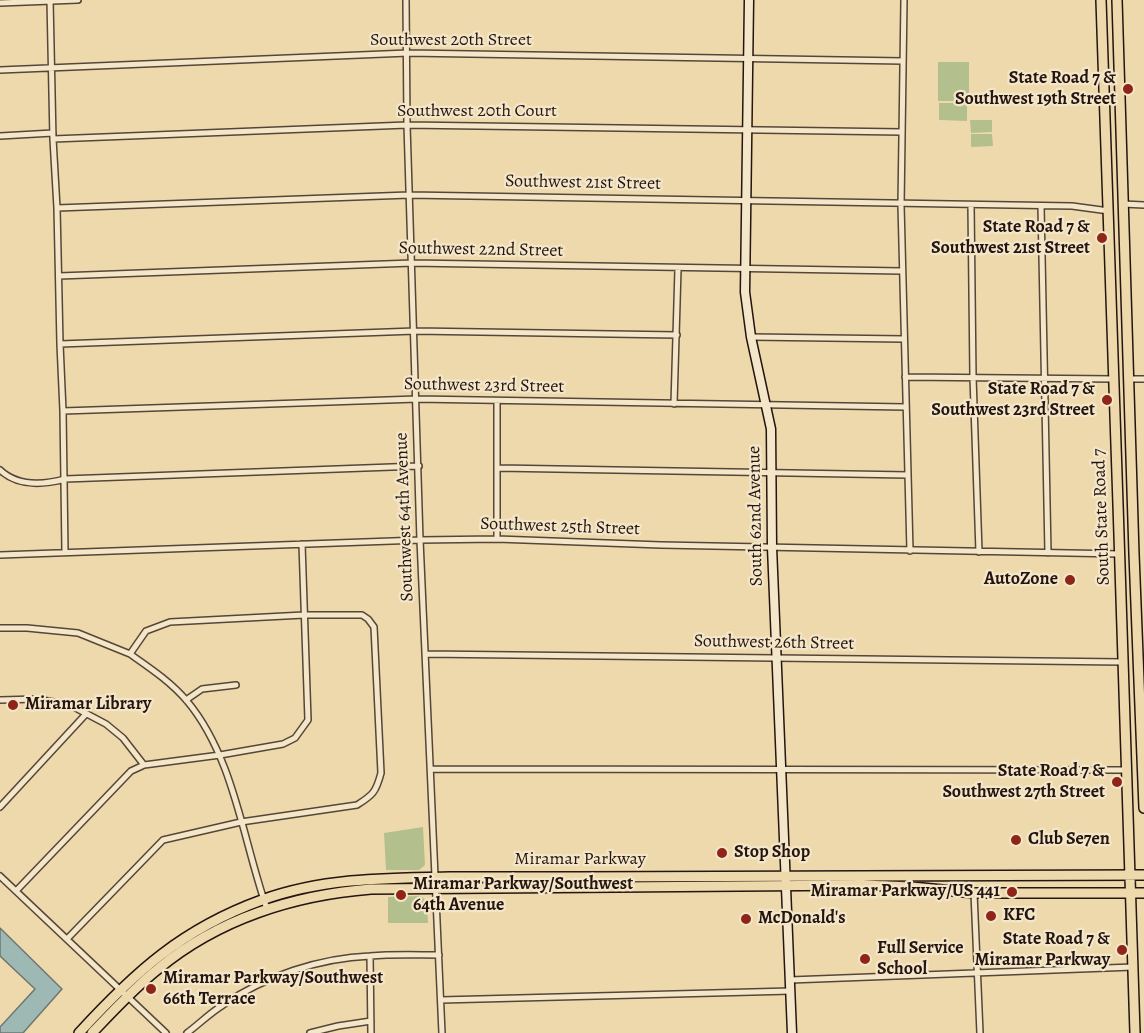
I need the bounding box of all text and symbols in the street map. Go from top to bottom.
street label: Southwest 20th Street [370,30,532,52]
place label: State Road 7 & Southwest 19th Street [955,68,1116,110]
marker: State Road 7 & Southwest 19th Street [1121,82,1135,96]
street label: Southwest 20th Court [397,101,557,123]
street label: Southwest 21st Street [505,171,661,195]
place label: State Road 7 & Southwest 21st Street [931,217,1090,260]
marker: State Road 7 & Southwest 21st Street [1095,231,1109,245]
street label: Southwest 22nd Street [398,238,564,262]
street label: Southwest 23rd Street [404,374,564,398]
place label: State Road 7 & Southwest 23rd Street [931,379,1095,422]
marker: State Road 7 & Southwest 23rd Street [1100,393,1114,407]
street label: Southwest 64th Avenue [391,432,419,602]
street label: South 62nd Avenue [744,446,768,586]
street label: South State Road 7 [1089,448,1115,586]
street label: Southwest 25th Street [480,513,640,541]
place label: AutoZone [984,569,1058,591]
marker: AutoZone [1063,573,1077,587]
street label: Southwest 26th Street [694,631,854,655]
place label: Miramar Library [25,694,151,716]
marker: Miramar Library [6,698,20,712]
place label: State Road 7 & Southwest 27th Street [942,761,1105,804]
marker: State Road 7 & Southwest 27th Street [1110,775,1124,789]
place label: Club Se7en [1028,829,1110,851]
marker: Club Se7en [1009,833,1023,847]
place label: Stop Shop [734,842,810,864]
marker: Stop Shop [715,846,729,860]
street label: Miramar Parkway [514,849,646,871]
place label: Miramar Parkway/Southwest 64th Avenue [413,874,633,916]
place label: Miramar Parkway/US 441 [810,881,1000,903]
marker: Miramar Parkway/US 441 [1005,885,1019,899]
marker: Miramar Parkway/Southwest 64th Avenue [394,888,408,902]
place label: KFC [1003,905,1035,927]
place label: McDonald's [758,908,846,930]
marker: KFC [984,909,998,923]
marker: McDonald's [739,912,753,926]
place label: State Road 7 & Miramar Parkway [974,929,1110,972]
place label: Full Service School [877,938,964,980]
marker: State Road 7 & Miramar Parkway [1115,943,1129,957]
marker: Full Service School [858,952,872,966]
place label: Miramar Parkway/Southwest 66th Terrace [163,968,383,1010]
marker: Miramar Parkway/Southwest 66th Terrace [144,982,158,996]

